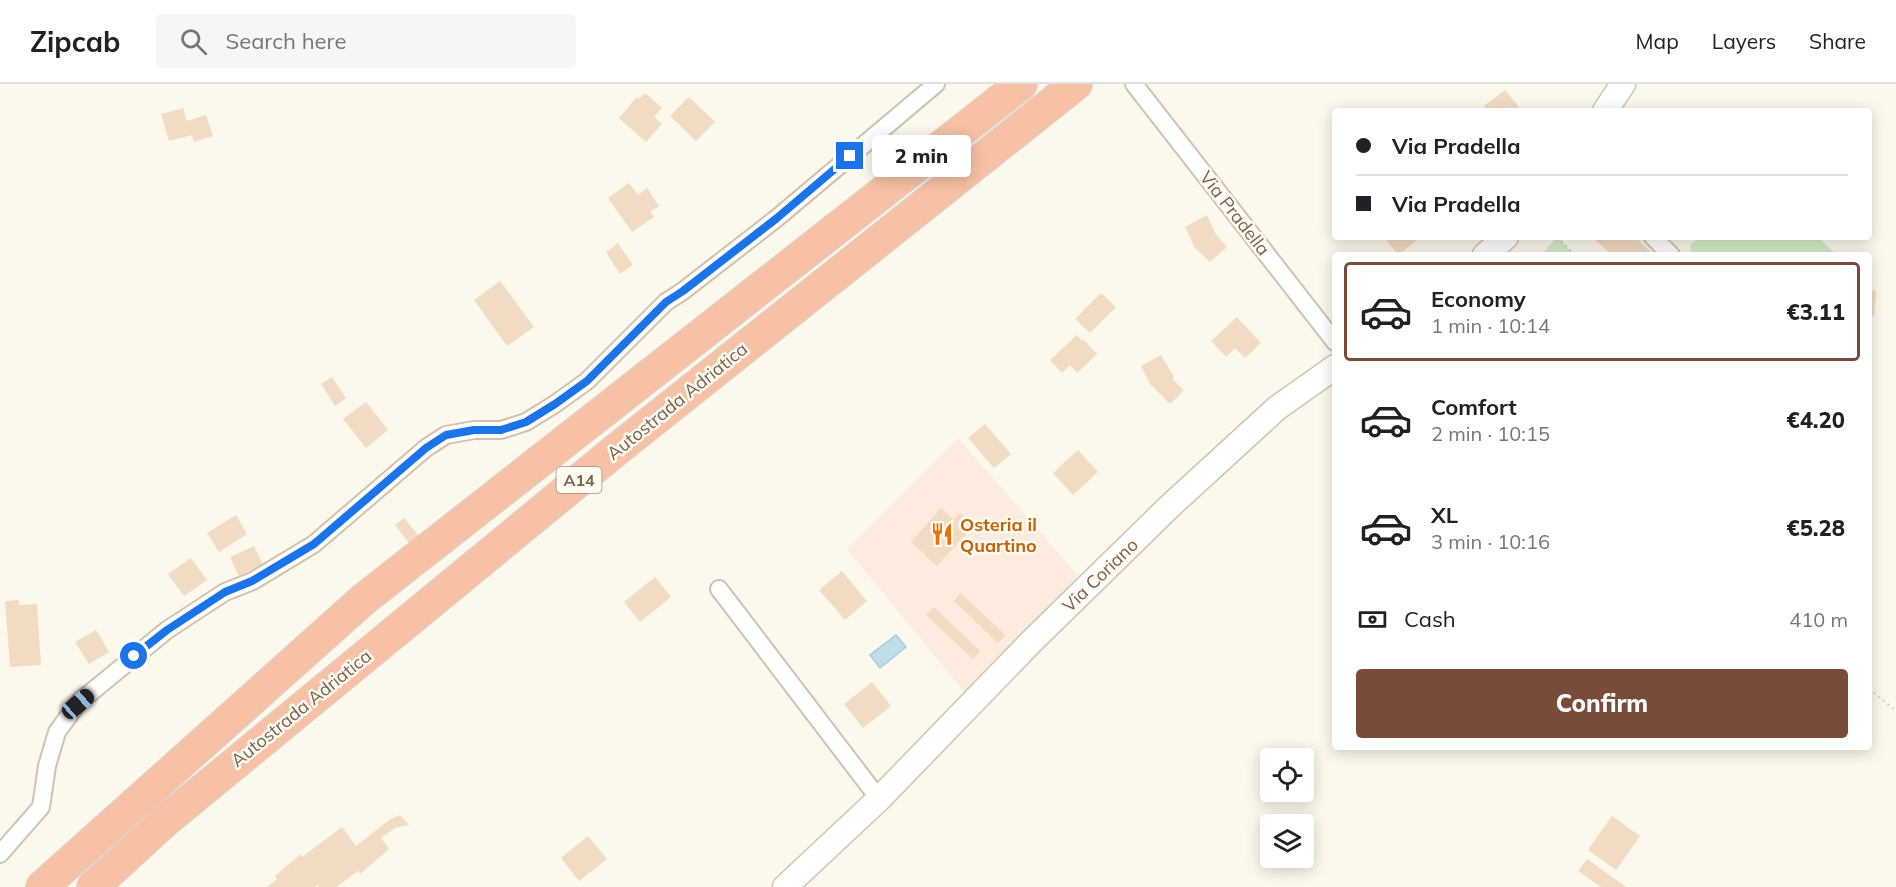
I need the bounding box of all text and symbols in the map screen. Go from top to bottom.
search box [156,14,576,68]
text: Zipcab [30,24,120,59]
icon: search [177,25,210,58]
text: Search here [225,27,346,55]
text: Map [1636,28,1679,54]
text: Layers [1712,28,1776,54]
text: Share [1809,28,1866,54]
text: Via Pradella [1392,132,1521,160]
callout: 2 min [871,135,970,177]
route end [836,142,863,169]
text: 2 min [895,143,948,168]
street label: Via Pradella [1195,166,1275,260]
text: Via Pradella [1392,190,1521,218]
icon: car [1359,285,1413,339]
text: Economy [1431,285,1526,313]
text: €3.11 [1786,298,1845,326]
text: 1 min · 10:14 [1431,313,1550,338]
street label: Autostrada Adriatica [602,337,752,465]
icon: car [1359,393,1413,447]
text: Comfort [1431,393,1517,421]
text: €4.20 [1786,406,1845,434]
text: 2 min · 10:15 [1431,421,1550,446]
road number: A14 [556,467,602,493]
icon: car [1359,501,1413,555]
text: XL [1431,501,1458,529]
place label: Osteria il Quartino [960,513,1037,557]
text: €5.28 [1786,514,1845,542]
restaurant icon: Osteria il Quartino [929,521,955,547]
text: 3 min · 10:16 [1431,529,1550,554]
street label: Via Coriano [1057,533,1143,617]
icon: cash [1356,603,1389,636]
text: Cash [1404,605,1456,633]
text: 410 m [1789,607,1848,632]
route start [120,642,147,669]
street label: Autostrada Adriatica [226,644,376,772]
button: Confirm [1356,669,1848,738]
car [59,685,97,723]
map controls [1260,748,1314,868]
button: locate [1260,748,1314,802]
button: layers [1260,814,1314,868]

